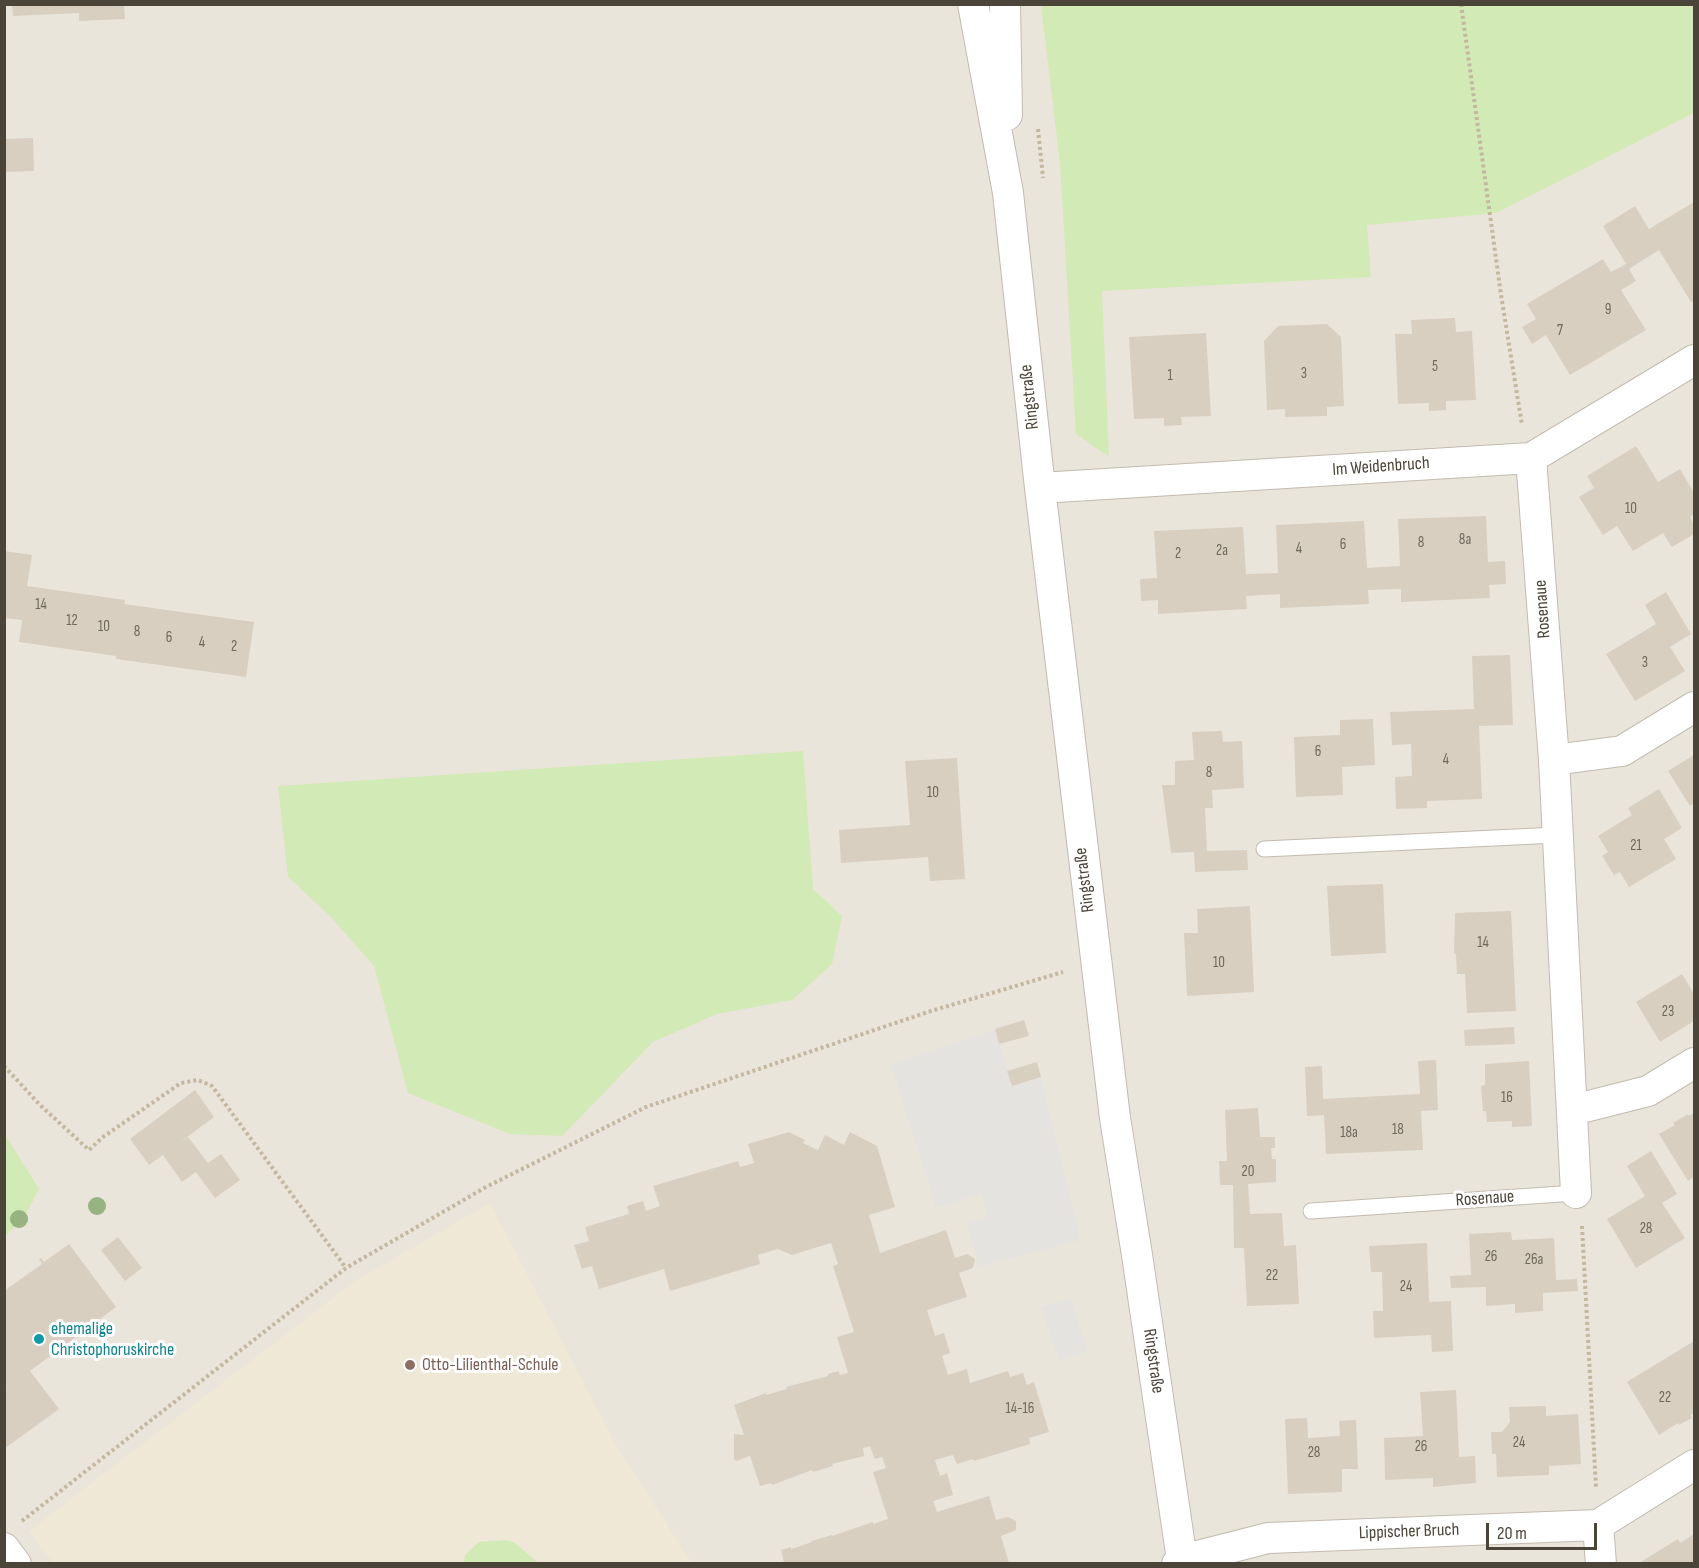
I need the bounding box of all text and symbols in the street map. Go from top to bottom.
house number: 9 [1605,301,1611,319]
house number: 7 [1557,322,1563,340]
house number: 5 [1432,358,1438,376]
street label: Ringstraße [1016,363,1044,431]
house number: 3 [1301,365,1307,383]
house number: 1 [1167,367,1173,385]
street label: Im Weidenbruch [1332,453,1430,481]
house number: 10 [1625,500,1637,518]
house number: 8a [1459,531,1471,549]
house number: 8 [1418,534,1424,552]
house number: 6 [1340,536,1346,554]
house number: 4 [1296,540,1302,558]
house number: 2a [1216,542,1228,560]
house number: 2 [1175,545,1181,563]
street label: Rosenaue [1530,579,1556,639]
house number: 14 [35,596,47,614]
house number: 12 [66,612,78,630]
house number: 10 [98,618,110,636]
house number: 8 [134,623,140,641]
house number: 6 [166,629,172,647]
house number: 4 [199,634,205,652]
house number: 2 [231,638,237,656]
house number: 3 [1642,654,1648,672]
house number: 6 [1315,743,1321,761]
house number: 4 [1443,751,1449,769]
house number: 8 [1206,764,1212,782]
house number: 10 [927,784,939,802]
house number: 21 [1630,837,1642,855]
street label: Ringstraße [1070,846,1100,914]
house number: 14 [1477,934,1489,952]
house number: 10 [1213,954,1225,972]
house number: 23 [1662,1003,1674,1021]
house number: 16 [1501,1089,1513,1107]
house number: 18 [1392,1121,1404,1139]
house number: 18a [1340,1124,1358,1142]
house number: 20 [1242,1163,1254,1181]
street label: Rosenaue [1455,1186,1515,1212]
house number: 28 [1640,1220,1652,1238]
house number: 26 [1485,1248,1497,1266]
house number: 26a [1525,1251,1543,1269]
house number: 22 [1266,1267,1278,1285]
house number: 24 [1400,1278,1412,1296]
place label: ehemalige Christophoruskirche [51,1318,174,1360]
street label: Ringstraße [1138,1327,1168,1395]
marker: ehemalige Christophoruskirche [32,1332,46,1346]
place label: Otto-Lilienthal-Schule [422,1354,559,1376]
marker: Otto-Lilienthal-Schule [403,1358,417,1372]
house number: 22 [1659,1389,1671,1407]
house number: 14-16 [1006,1400,1034,1418]
house number: 24 [1513,1434,1525,1452]
house number: 26 [1415,1438,1427,1456]
house number: 28 [1308,1444,1320,1462]
scale bar [1489,1511,1600,1549]
street label: Lippischer Bruch [1358,1519,1460,1545]
text: 20 m [1497,1523,1527,1544]

